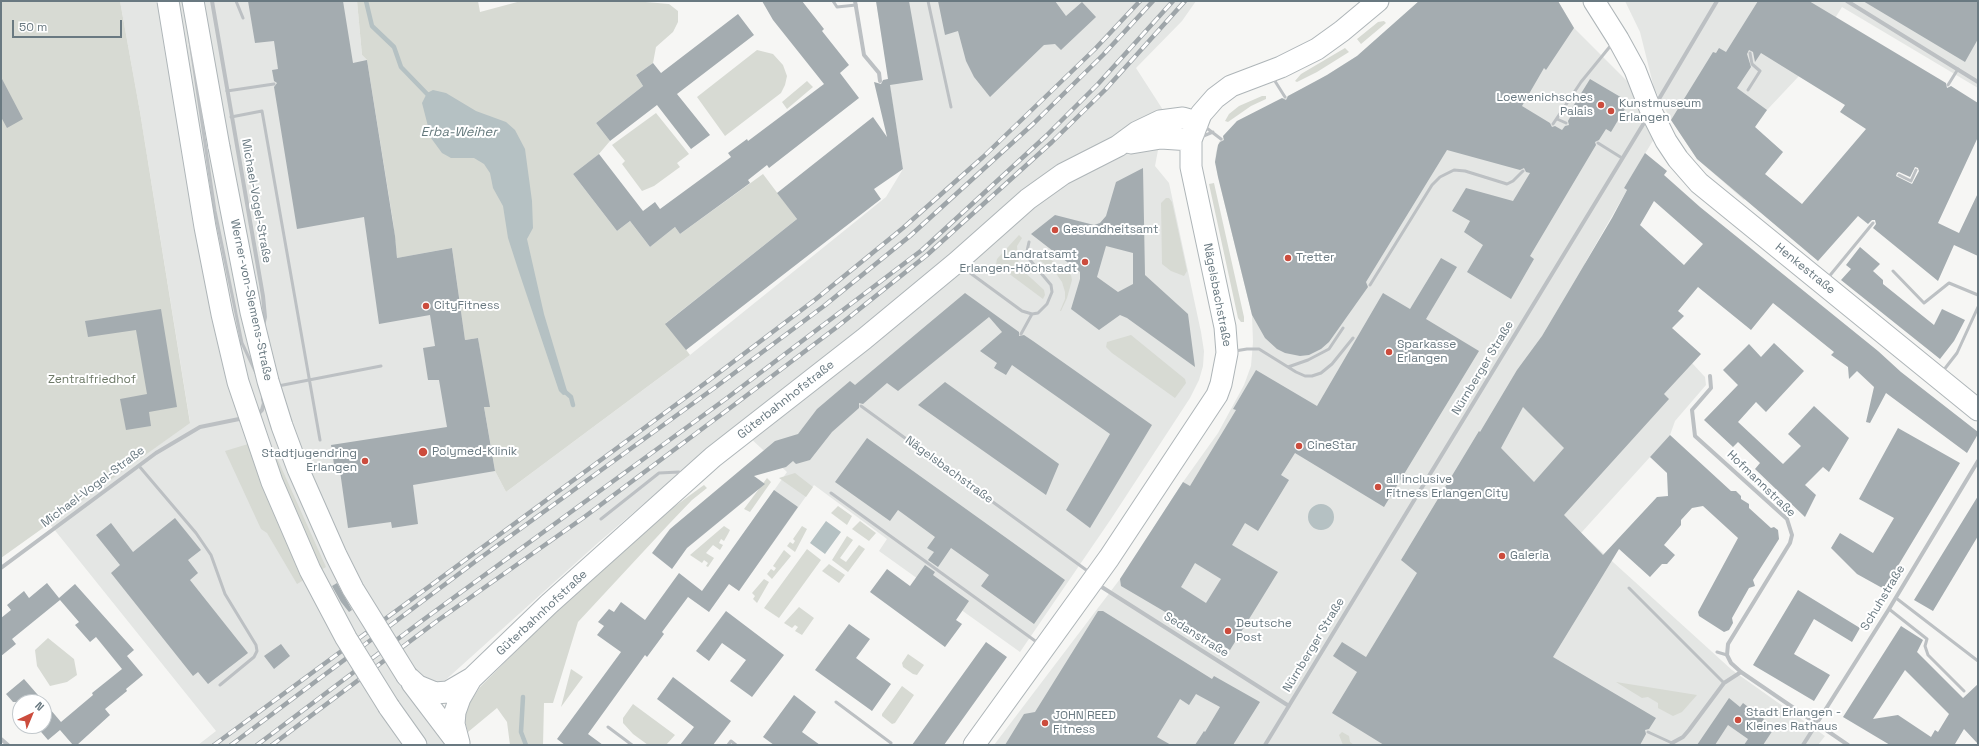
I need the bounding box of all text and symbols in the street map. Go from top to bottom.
scale bar [14,12,124,38]
text: 50 m [19,19,47,35]
place label: Loewenichsches Palais [1496,91,1593,119]
place label: Kunstmuseum Erlangen [1619,97,1701,125]
marker: Loewenichsches Palais [1596,100,1606,110]
marker: Kunstmuseum Erlangen [1606,106,1616,116]
water label: Erba-Weiher [421,124,497,140]
street label: Michael-Vogel-Straße [238,138,274,264]
street label: Werner-von-Siemens-Straße [227,218,275,382]
place label: Gesundheitsamt [1063,223,1159,237]
marker: Gesundheitsamt [1050,225,1060,235]
street label: Henkestraße [1772,240,1838,298]
street label: Nägelsbachstraße [1200,242,1234,348]
place label: Landratsamt Erlangen-Höchstadt [959,248,1077,276]
place label: Tretter [1296,251,1335,265]
marker: Tretter [1283,253,1293,263]
marker: Landratsamt Erlangen-Höchstadt [1080,257,1090,267]
place label: CityFitness [434,299,500,313]
marker: CityFitness [421,301,431,311]
street label: Nürnberger Straße [1449,318,1517,418]
place label: Sparkasse Erlangen [1397,338,1456,366]
marker: Sparkasse Erlangen [1384,347,1394,357]
street label: Güterbahnhofstraße [735,358,837,442]
park label: Zentralfriedhof [48,373,136,387]
street label: Nägelsbachstraße [902,433,996,507]
place label: CineStar [1307,439,1356,453]
marker: CineStar [1294,441,1304,451]
street label: Michael-Vogel-Straße [38,443,148,531]
place label: Polymed-Klinik [432,445,517,459]
marker: Polymed-Klinik [417,446,429,458]
place label: Stadtjugendring Erlangen [261,447,357,475]
street label: Hofmannstraße [1724,448,1798,520]
marker: Stadtjugendring Erlangen [360,456,370,466]
place label: all inclusive Fitness Erlangen City [1386,473,1508,501]
marker: all inclusive Fitness Erlangen City [1373,482,1383,492]
place label: Galeria [1510,549,1549,563]
marker: Galeria [1497,551,1507,561]
street label: Schuhstraße [1858,563,1908,633]
street label: Güterbahnhofstraße [494,567,590,659]
street label: Nürnberger Straße [1280,595,1348,695]
street label: Sedanstraße [1161,609,1231,661]
place label: Deutsche Post [1236,617,1292,645]
marker: Deutsche Post [1223,626,1233,636]
north arrow [12,694,52,734]
text: N [32,698,47,714]
place label: Stadt Erlangen - Kleines Rathaus [1746,706,1841,734]
place label: JOHN REED Fitness [1053,709,1116,737]
marker: Stadt Erlangen - Kleines Rathaus [1733,715,1743,725]
marker: JOHN REED Fitness [1040,718,1050,728]

